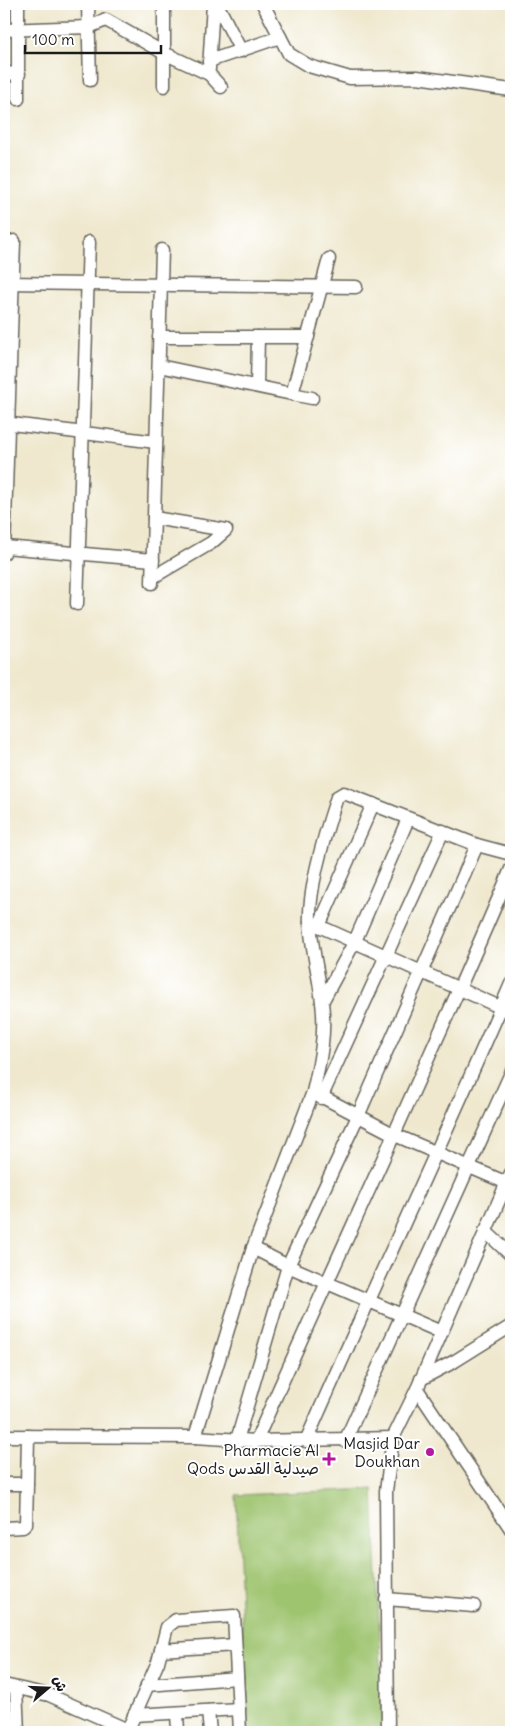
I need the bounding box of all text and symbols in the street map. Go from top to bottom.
scale bar [25,22,161,54]
text: 100 m [32,30,74,49]
place label: Masjid Dar Doukhan [343,1433,420,1471]
place label: Pharmacie Al Qods صيدلية القدس [187,1440,319,1478]
marker: Masjid Dar Doukhan [424,1446,436,1458]
marker: Pharmacie Al Qods صيدلية القدس [323,1453,335,1465]
north arrow [22,1664,72,1714]
text: ش [49,1674,71,1694]

